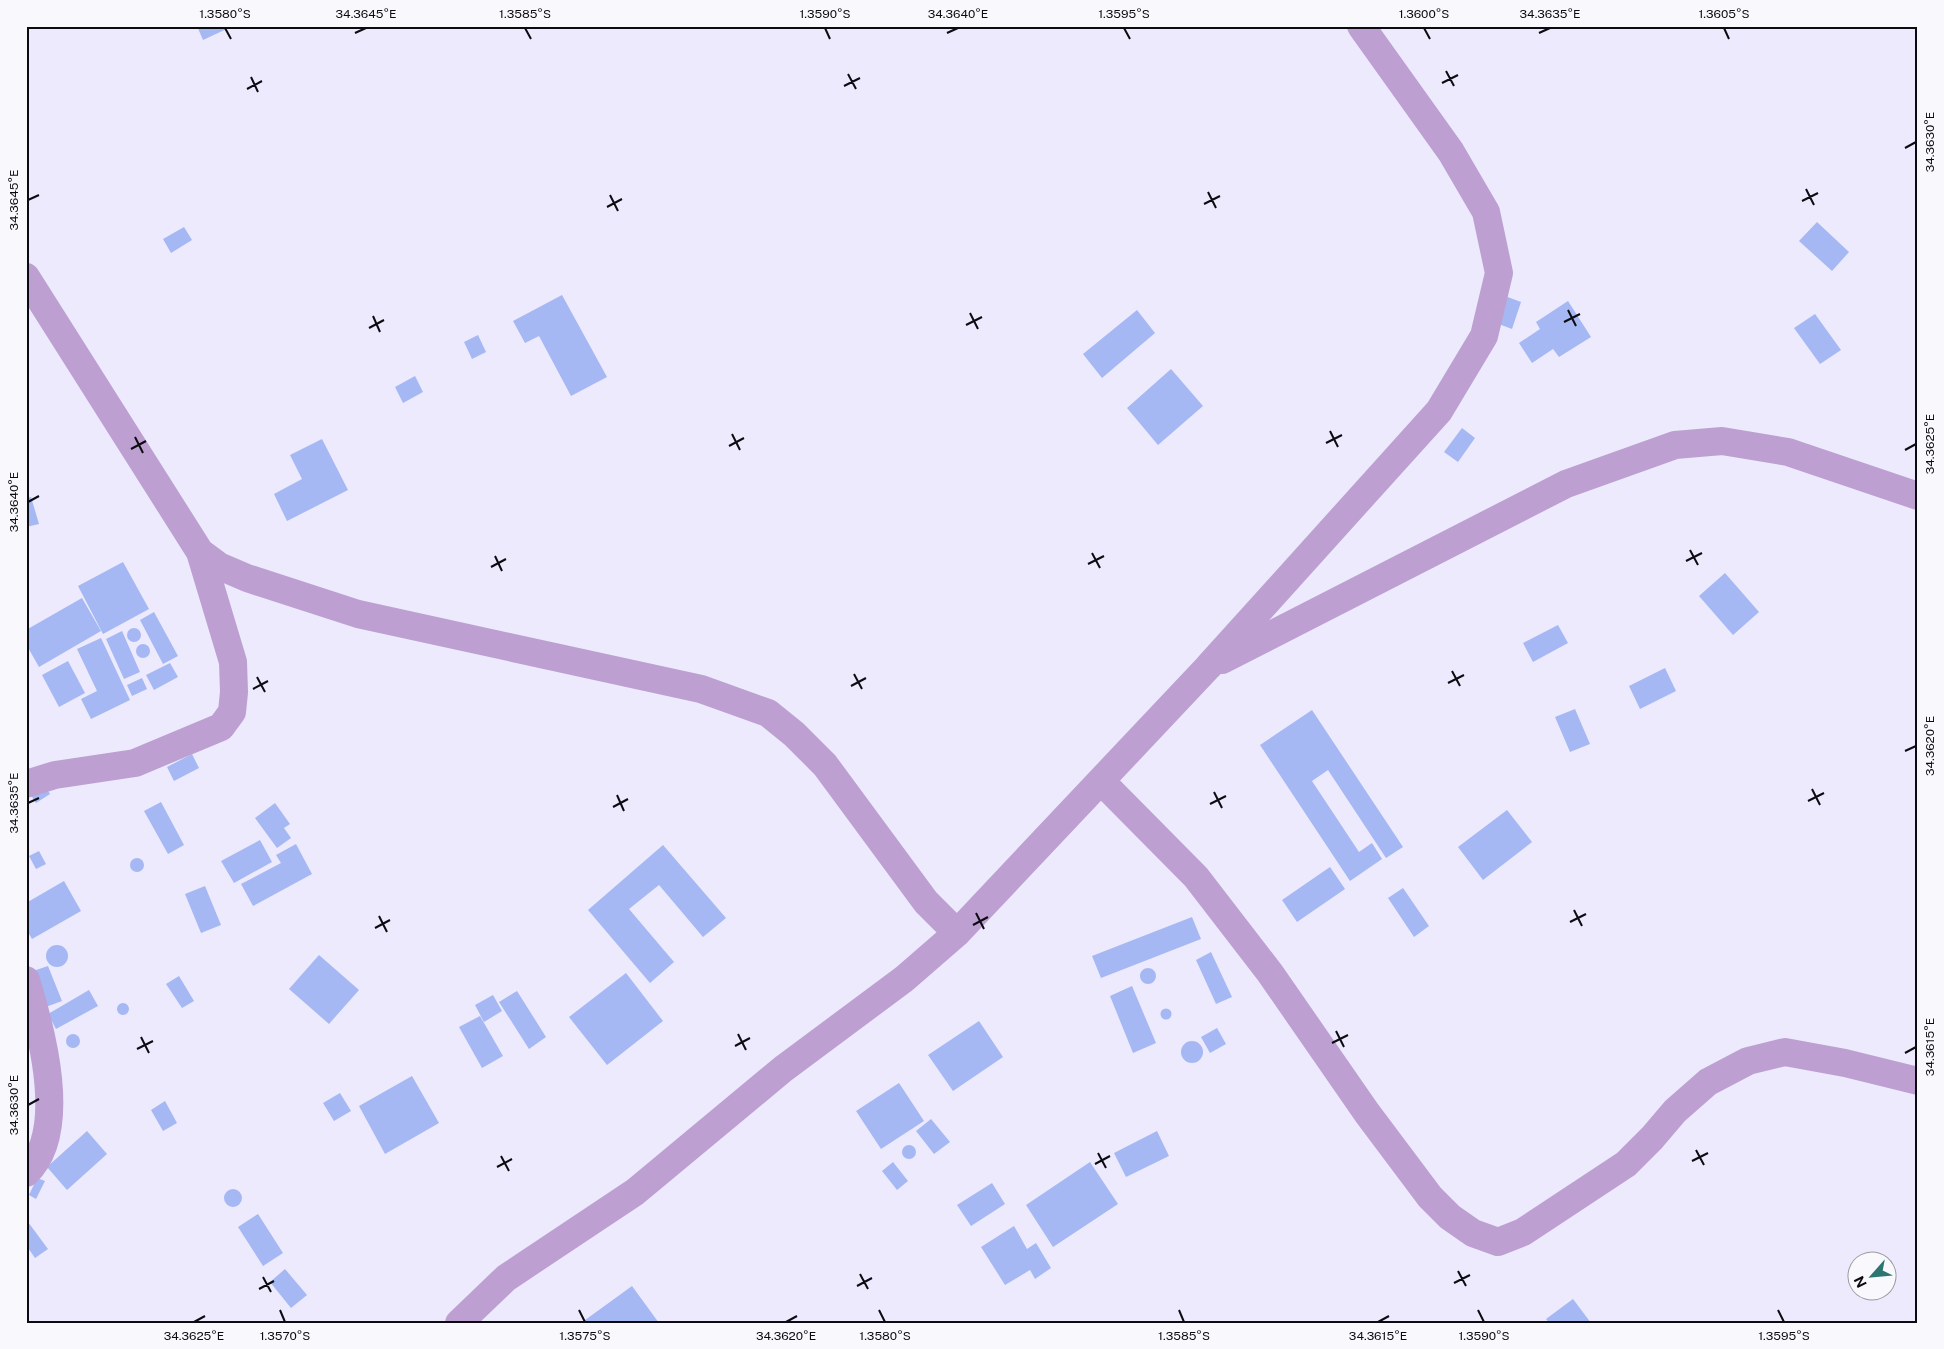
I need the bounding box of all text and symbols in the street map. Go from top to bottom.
text: 1.3580°S [199,7,251,21]
text: 34.3645°E [336,7,396,21]
text: 1.3585°S [499,7,551,21]
text: 1.3590°S [799,7,851,21]
text: 34.3640°E [928,7,988,21]
text: 1.3595°S [1098,7,1150,21]
text: 1.3600°S [1399,7,1449,21]
text: 34.3635°E [1520,7,1580,21]
text: 1.3605°S [1698,7,1750,21]
text: 34.3630°E [1923,112,1937,172]
text: 34.3645°E [7,170,21,230]
text: 34.3625°E [1923,414,1937,474]
text: 34.3640°E [7,472,21,532]
text: 34.3620°E [1923,716,1937,776]
text: 34.3635°E [7,773,21,833]
text: 34.3615°E [1923,1018,1937,1076]
text: 34.3630°E [7,1075,21,1135]
north arrow [1846,1252,1896,1302]
text: N [1851,1273,1870,1290]
text: 34.3625°E [164,1329,224,1343]
text: 1.3570°S [260,1329,310,1343]
text: 1.3575°S [559,1329,611,1343]
text: 34.3620°E [756,1329,816,1343]
text: 1.3580°S [859,1329,911,1343]
text: 1.3585°S [1158,1329,1210,1343]
text: 34.3615°E [1349,1329,1407,1343]
text: 1.3590°S [1458,1329,1510,1343]
text: 1.3595°S [1758,1329,1810,1343]

